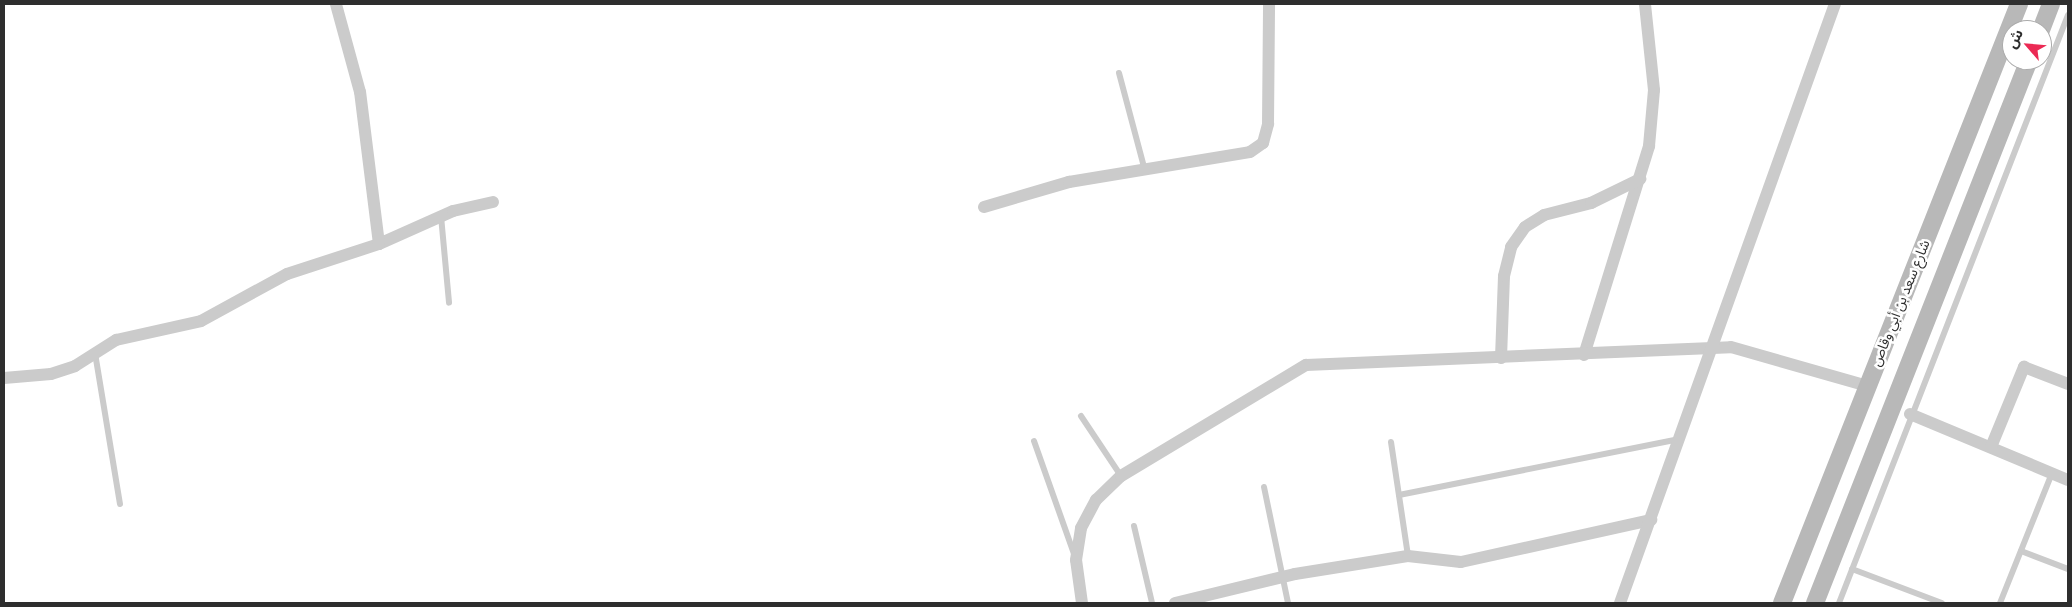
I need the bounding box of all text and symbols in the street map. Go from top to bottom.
north arrow [2002,20,2052,70]
text: ش [2003,26,2026,51]
street label: شارع سعد بن أبي وقاص [1867,237,1933,369]

